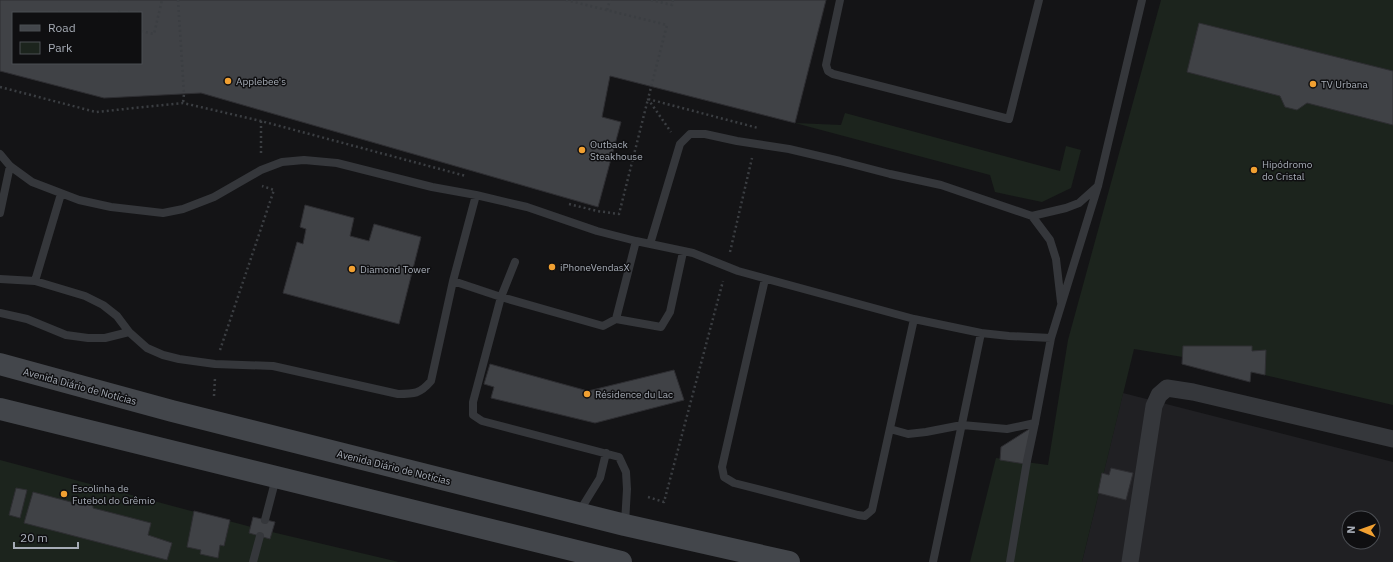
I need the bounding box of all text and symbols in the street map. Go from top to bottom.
legend [12,12,142,64]
text: Road [48,20,76,35]
text: Park [48,40,73,55]
place label: Applebee's [236,75,286,88]
marker: Applebee's [223,76,233,86]
place label: TV Urbana [1321,78,1368,91]
marker: TV Urbana [1308,79,1318,89]
place label: Outback Steakhouse [590,138,643,163]
marker: Outback Steakhouse [577,145,587,155]
place label: Hipódromo do Cristal [1262,158,1313,183]
marker: Hipódromo do Cristal [1249,165,1259,175]
place label: iPhoneVendasX [560,261,630,274]
marker: iPhoneVendasX [547,262,557,272]
place label: Diamond Tower [360,263,430,276]
marker: Diamond Tower [347,264,357,274]
street label: Avenida Diário de Notícias [22,365,138,408]
place label: Résidence du Lac [595,388,673,401]
marker: Résidence du Lac [582,389,592,399]
street label: Avenida Diário de Notícias [336,447,452,488]
place label: Escolinha de Futebol do Grêmio [72,482,156,507]
marker: Escolinha de Futebol do Grêmio [59,489,69,499]
north arrow [1341,510,1381,550]
scale bar [14,524,78,550]
text: N [1344,525,1358,534]
text: 20 m [20,530,48,545]

